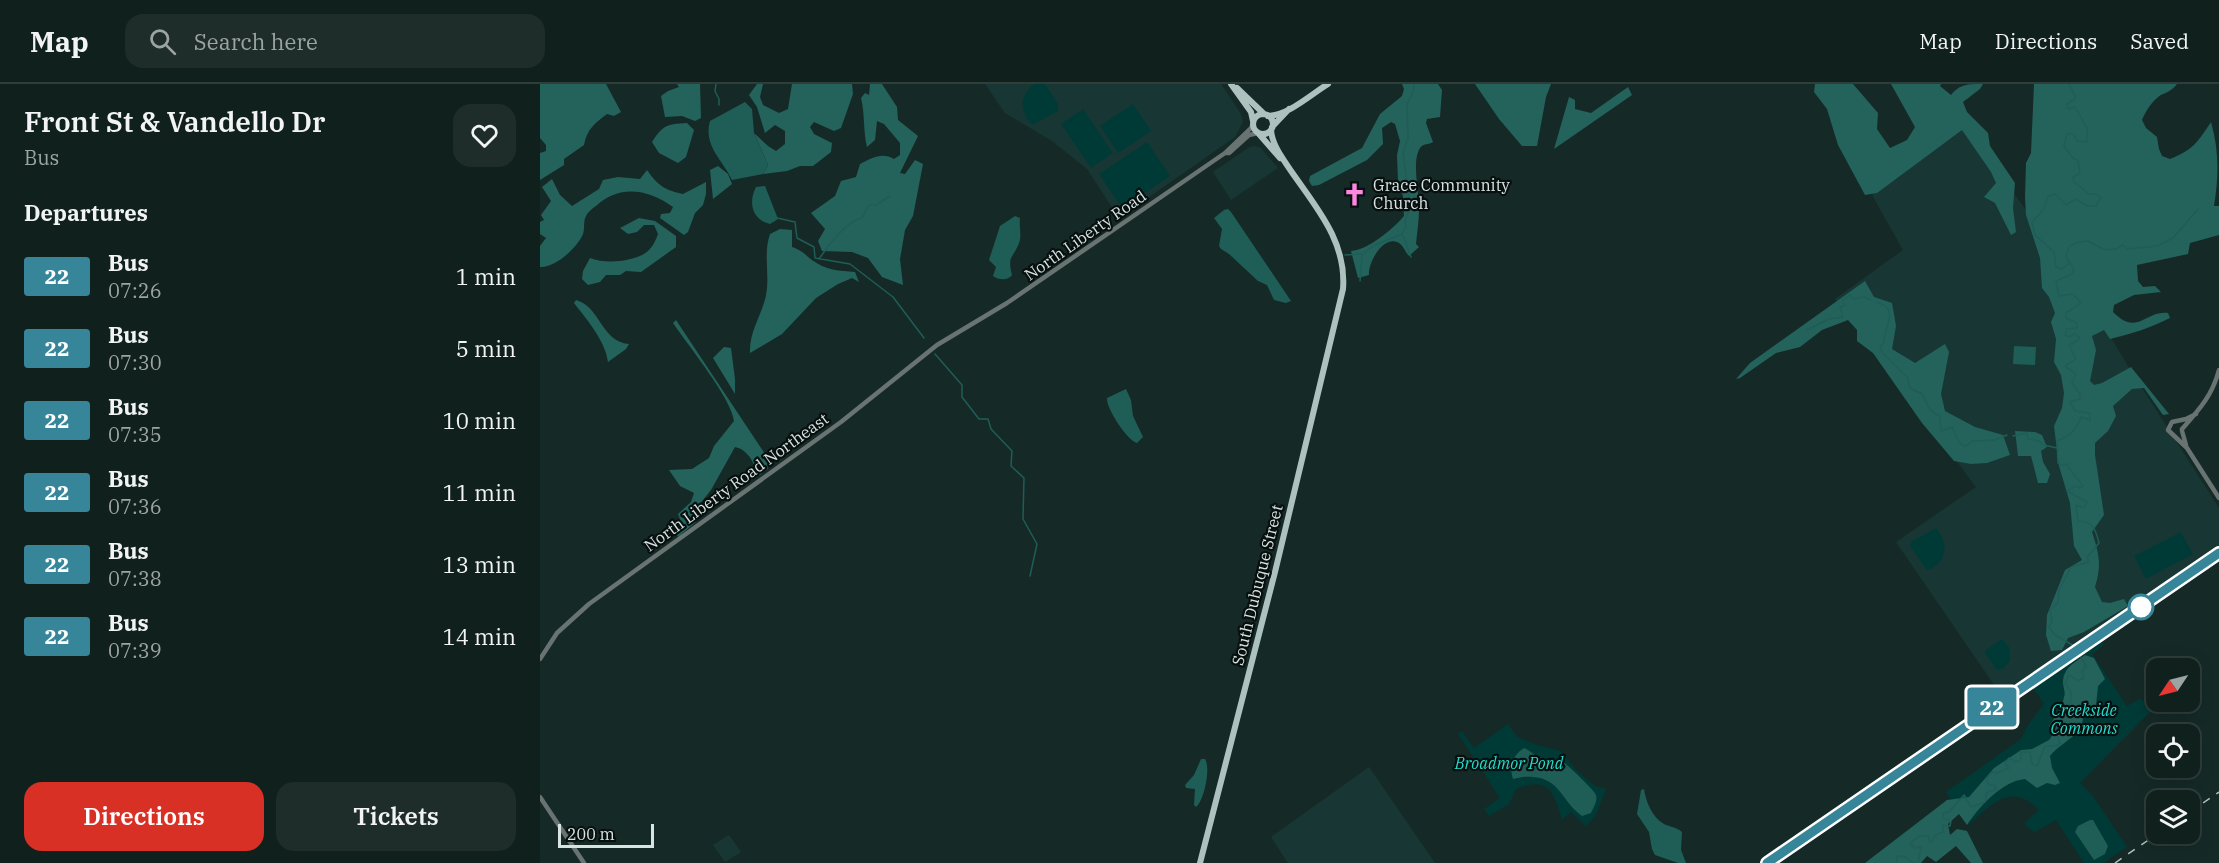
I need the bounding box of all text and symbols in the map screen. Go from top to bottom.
search box [125,14,545,68]
text: Map [30,23,89,60]
icon: search [146,25,179,58]
text: Search here [194,27,318,56]
text: Map [1919,27,1962,55]
text: Directions [1995,27,2097,55]
text: Saved [2130,27,2189,55]
text: Front St & Vandello Dr [24,103,325,140]
button: heart [453,104,516,167]
text: Bus [24,144,59,171]
place label: Grace Community Church [1373,175,1510,213]
church icon: Grace Community Church [1342,181,1368,207]
street label: North Liberty Road [1020,185,1150,285]
text: Departures [24,198,148,227]
text: Bus [108,248,149,277]
text: 22 [44,262,70,290]
text: 1 min [456,262,516,291]
text: 07:26 [108,277,162,304]
text: Bus [108,320,149,349]
text: 22 [44,334,70,362]
text: 5 min [456,334,516,363]
text: 07:30 [108,349,162,376]
text: Bus [108,392,149,421]
text: 22 [44,406,70,434]
text: 10 min [443,406,516,435]
street label: North Liberty Road Northeast [640,408,832,556]
text: 07:35 [108,421,162,448]
text: Bus [108,464,149,493]
text: 22 [44,478,70,506]
text: 11 min [443,478,516,507]
text: 07:36 [108,493,162,520]
street label: South Dubuque Street [1227,502,1287,667]
text: Bus [108,536,149,565]
text: 22 [44,550,70,578]
text: 13 min [443,550,516,579]
text: 07:38 [108,565,162,592]
unlabelled marker [2128,594,2154,620]
text: Bus [108,608,149,637]
text: 22 [44,622,70,650]
text: 14 min [443,622,516,651]
text: 07:39 [108,637,162,664]
north arrow [2146,658,2200,712]
map controls [2146,658,2200,844]
line badge: 22 [1965,688,2019,726]
text: 22 [1979,693,2005,721]
park label: Creekside Commons [2050,700,2118,738]
button: locate [2146,724,2200,778]
park label: Broadmor Pond [1454,753,1564,773]
button: Directions [24,782,264,851]
button: Tickets [276,782,516,851]
button: layers [2146,790,2200,844]
scale bar [558,821,654,848]
text: 200 m [567,824,615,844]

